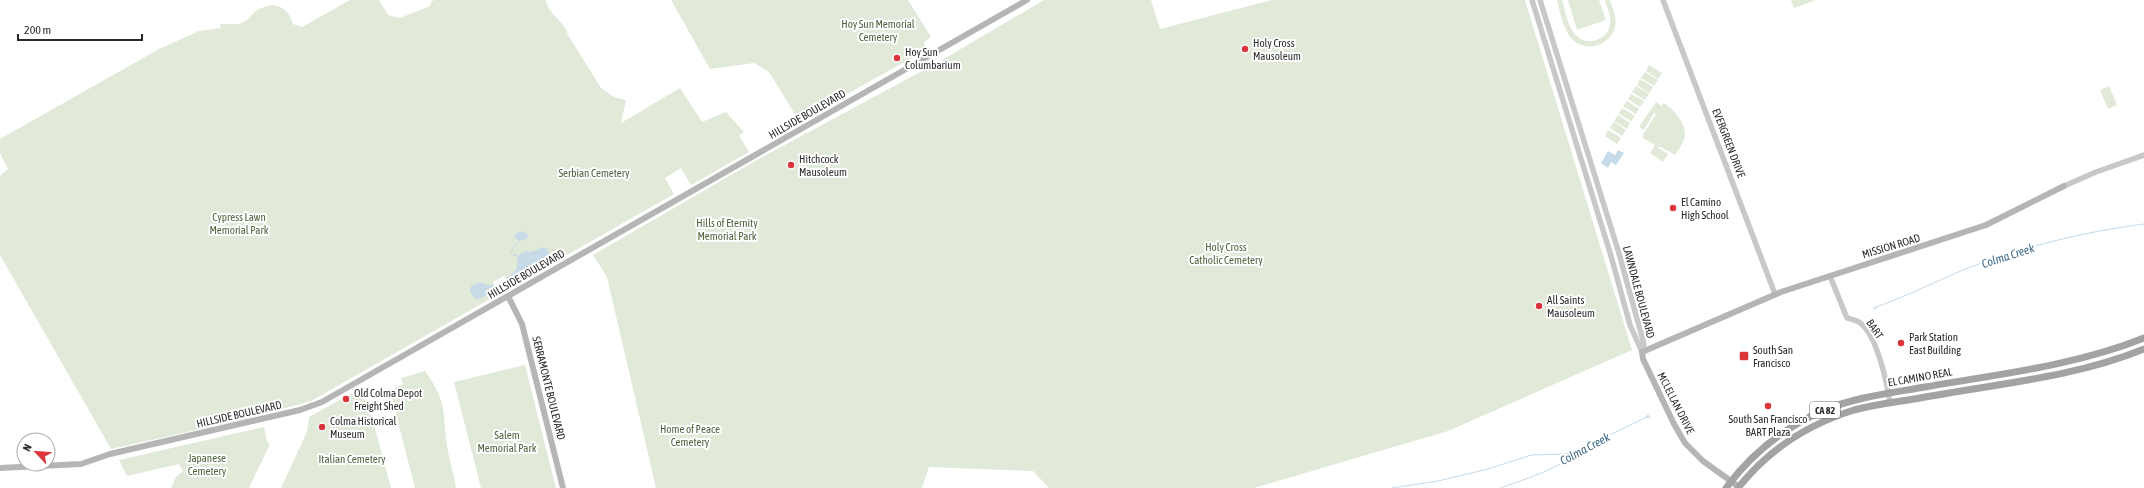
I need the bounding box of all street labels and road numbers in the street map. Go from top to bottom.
street label: HILLSIDE BOULEVARD [766,87,848,141]
street label: EVERGREEN DRIVE [1710,107,1748,180]
street label: MISSION ROAD [1861,231,1921,261]
street label: LAWNDALE BOULEVARD [1621,244,1657,340]
street label: HILLSIDE BOULEVARD [485,247,567,301]
street label: BART [1864,317,1886,341]
street label: SERRAMONTE BOULEVARD [530,335,568,441]
street label: EL CAMINO REAL [1887,365,1954,389]
street label: MCLELLAN DRIVE [1655,370,1697,436]
street label: HILLSIDE BOULEVARD [195,398,283,430]
road number: CA 82 [1810,402,1840,418]

